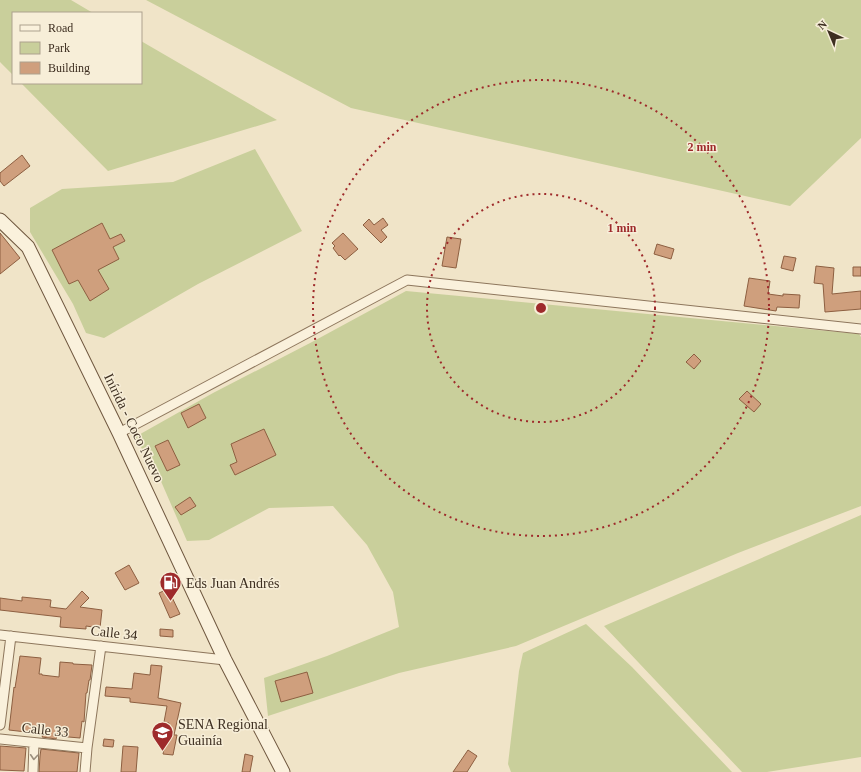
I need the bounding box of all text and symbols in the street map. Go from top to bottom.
legend [12,12,142,84]
north arrow [809,12,849,52]
text: N [815,18,829,32]
text: Road [48,21,73,35]
text: Park [48,41,70,55]
text: Building [48,61,90,75]
text: 2 min [687,140,717,154]
text: 1 min [607,221,637,235]
centre of rings [534,301,548,315]
street label: Inírida - Coco Nuevo [101,371,167,485]
fuel station icon: Eds Juan Andrés [157,570,183,603]
place label: Eds Juan Andrés [186,576,279,591]
street label: Calle 34 [90,623,138,643]
place label: SENA Regional Guainía [178,717,268,748]
school or university icon: SENA Regional Guainía [149,719,175,752]
street label: Calle 33 [21,720,69,740]
one-way arrow [29,754,38,760]

